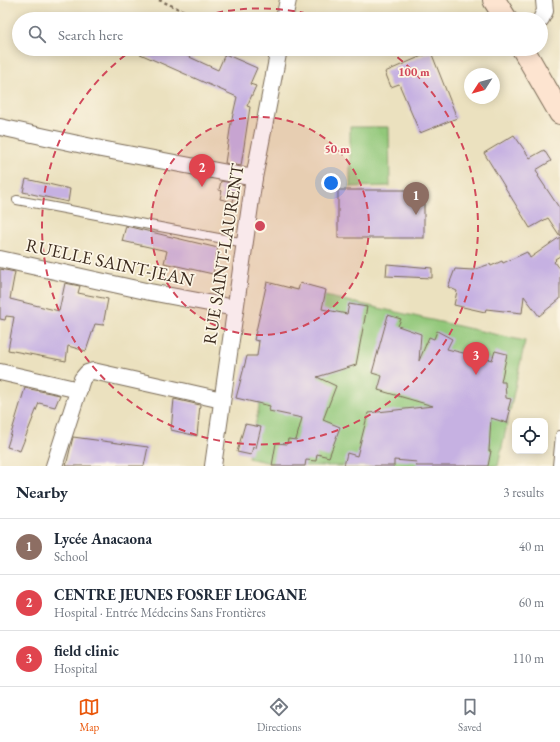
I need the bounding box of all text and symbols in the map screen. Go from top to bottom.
search box [12,12,548,56]
icon: search [26,23,48,45]
text: Search here [58,25,123,44]
text: 100 m [398,64,430,80]
north arrow [464,68,500,104]
text: 50 m [324,141,350,157]
pin: 2 [189,154,215,187]
street label: RUE SAINT-LAURENT [197,161,249,346]
your location [321,173,341,193]
pin: 1 [403,182,429,215]
centre of rings [253,219,267,233]
street label: RUELLE SAINT-JEAN [24,233,197,291]
pin: 3 [463,342,489,375]
map controls [512,418,548,454]
button: locate [512,418,548,454]
text: Nearby [16,481,68,503]
text: 3 results [503,484,544,501]
text: Lycée Anacaona [54,529,152,548]
text: 1 [26,538,32,555]
text: 40 m [519,538,544,555]
text: School [54,548,88,565]
text: CENTRE JEUNES FOSREF LEOGANE [54,585,307,604]
text: 2 [26,594,32,611]
text: 60 m [519,594,544,611]
text: Hospital · Entrée Médecins Sans Frontières [54,604,266,621]
text: field clinic [54,641,119,660]
text: 3 [26,650,32,667]
text: 110 m [513,650,544,667]
text: Hospital [54,660,98,677]
tab: Map [78,696,100,734]
tab: Directions [257,696,301,734]
tab: Saved [458,696,482,734]

